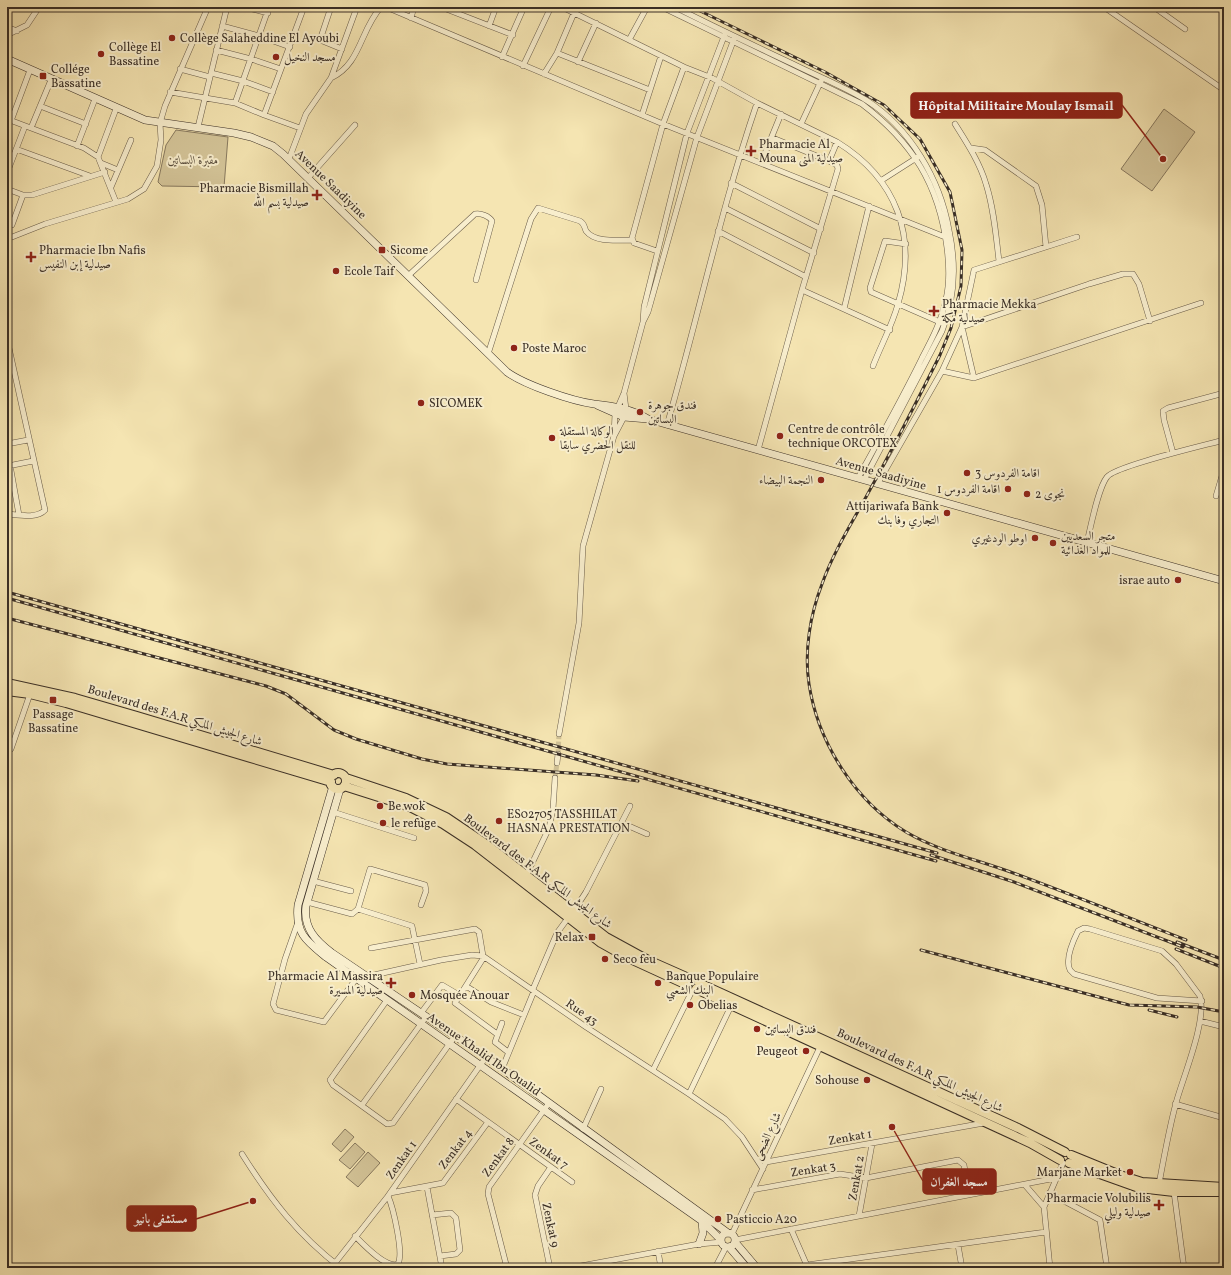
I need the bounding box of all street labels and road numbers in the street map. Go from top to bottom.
street label: Avenue Saadiyine [291,146,370,223]
street label: Avenue Saadiyine [834,453,928,495]
street label: Boulevard des F.A.R شارع الجيش الملكي [85,682,264,753]
street label: Boulevard des F.A.R شارع الجيش الملكي [458,811,615,935]
street label: Rue 43 [562,996,601,1030]
street label: Avenue Khalid Ibn Oualid [423,1010,544,1100]
street label: Boulevard des F.A.R شارع الجيش الملكي [833,1025,1005,1119]
street label: شارع الضحى [750,1110,788,1164]
street label: Zenkat 4 [435,1126,476,1173]
street label: Zenkat 1 [827,1126,873,1150]
street label: Zenkat 8 [479,1134,519,1181]
street label: Zenkat 7 [525,1134,572,1174]
street label: Zenkat 1 [383,1138,421,1183]
street label: Zenkat 2 [845,1154,869,1202]
street label: Zenkat 3 [789,1159,837,1181]
street label: Zenkat 9 [537,1201,563,1249]

